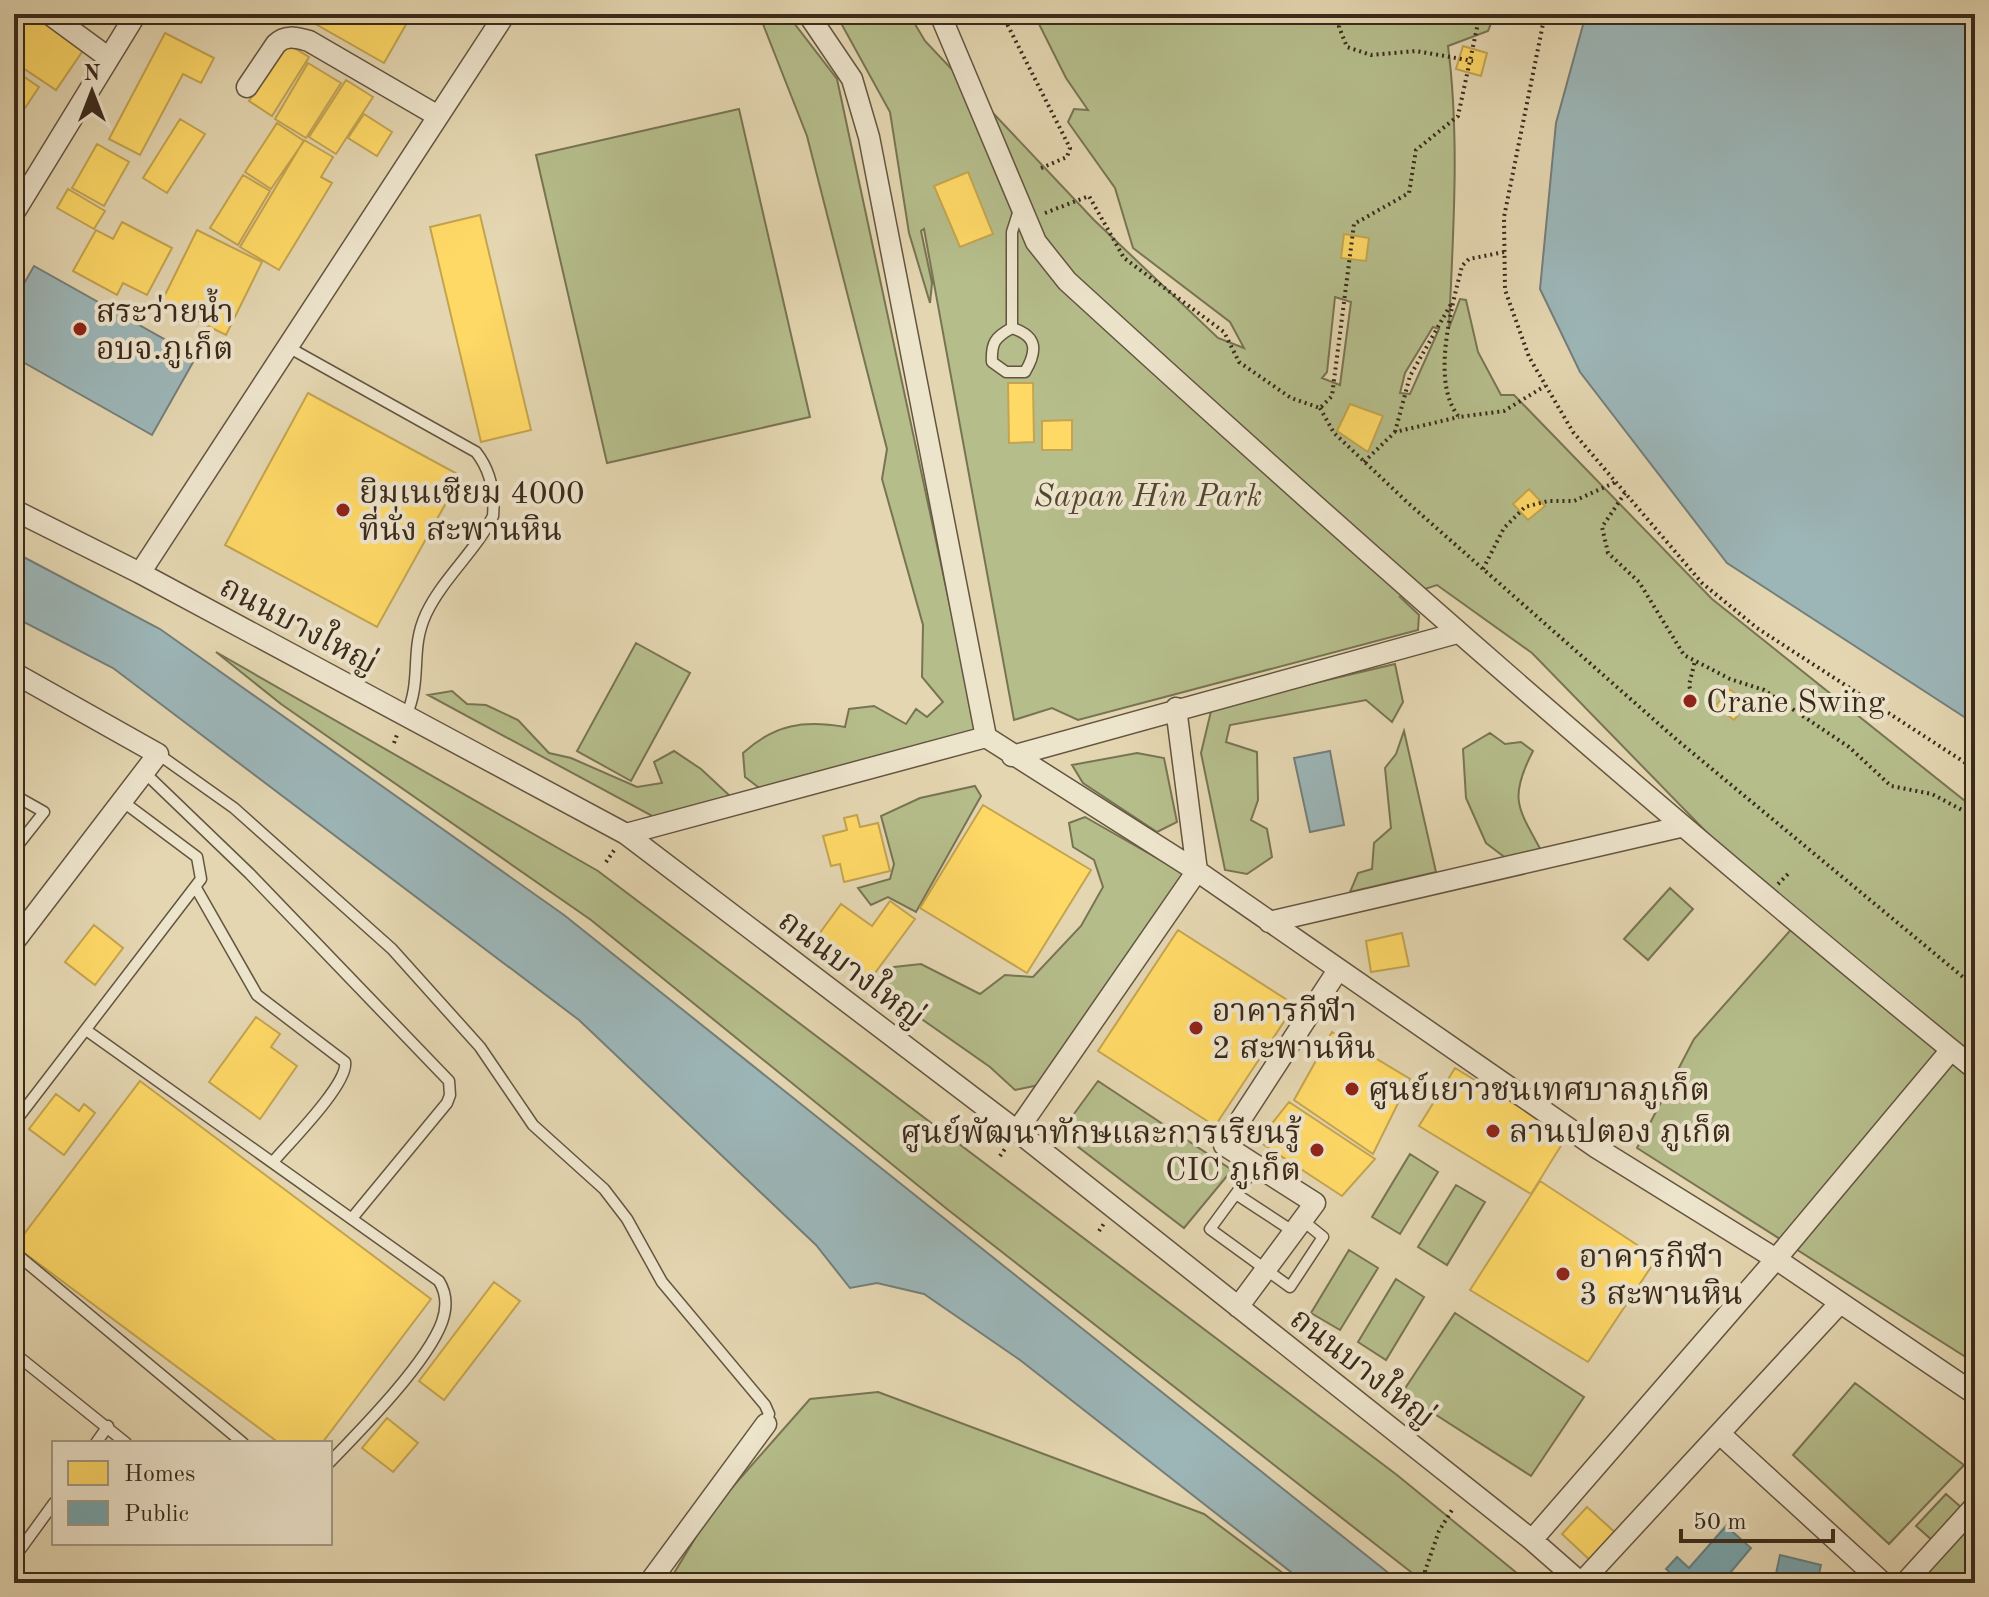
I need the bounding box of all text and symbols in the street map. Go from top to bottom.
north arrow [52,52,132,132]
text: N [84,63,101,85]
place label: สระว่ายน้ำ อบจ.ภูเก็ต [96,288,234,369]
marker: สระว่ายน้ำ อบจ.ภูเก็ต [71,320,89,338]
place label: ยิมเนเซียม 4000 ที่นั่ง สะพานหิน [359,476,585,548]
park label: Sapan Hin Park [1034,482,1262,514]
marker: ยิมเนเซียม 4000 ที่นั่ง สะพานหิน [334,501,352,519]
street label: ถนนบางใหญ่ [214,564,386,681]
place label: Crane Swing [1706,688,1885,720]
marker: Crane Swing [1681,692,1699,710]
street label: ถนนบางใหญ่ [771,898,934,1035]
place label: อาคารกีฬา 2 สะพานหิน [1212,994,1376,1066]
marker: อาคารกีฬา 2 สะพานหิน [1187,1019,1205,1037]
place label: ศูนย์เยาวชนเทศบาลภูเก็ต [1368,1071,1710,1110]
marker: ศูนย์เยาวชนเทศบาลภูเก็ต [1343,1080,1361,1098]
place label: ลานเปตอง ภูเก็ต [1509,1113,1732,1152]
place label: ศูนย์พัฒนาทักษและการเรียนรู้ CIC ภูเก็ต [900,1114,1302,1190]
marker: ลานเปตอง ภูเก็ต [1484,1122,1502,1140]
marker: ศูนย์พัฒนาทักษและการเรียนรู้ CIC ภูเก็ต [1308,1141,1326,1159]
place label: อาคารกีฬา 3 สะพานหิน [1579,1240,1743,1312]
marker: อาคารกีฬา 3 สะพานหิน [1554,1265,1572,1283]
street label: ถนนบางใหญ่ [1283,1296,1445,1435]
legend [52,1441,332,1545]
text: Homes [124,1463,195,1487]
scale bar [1681,1493,1833,1543]
text: Public [124,1503,189,1527]
text: 50 m [1693,1511,1747,1535]

